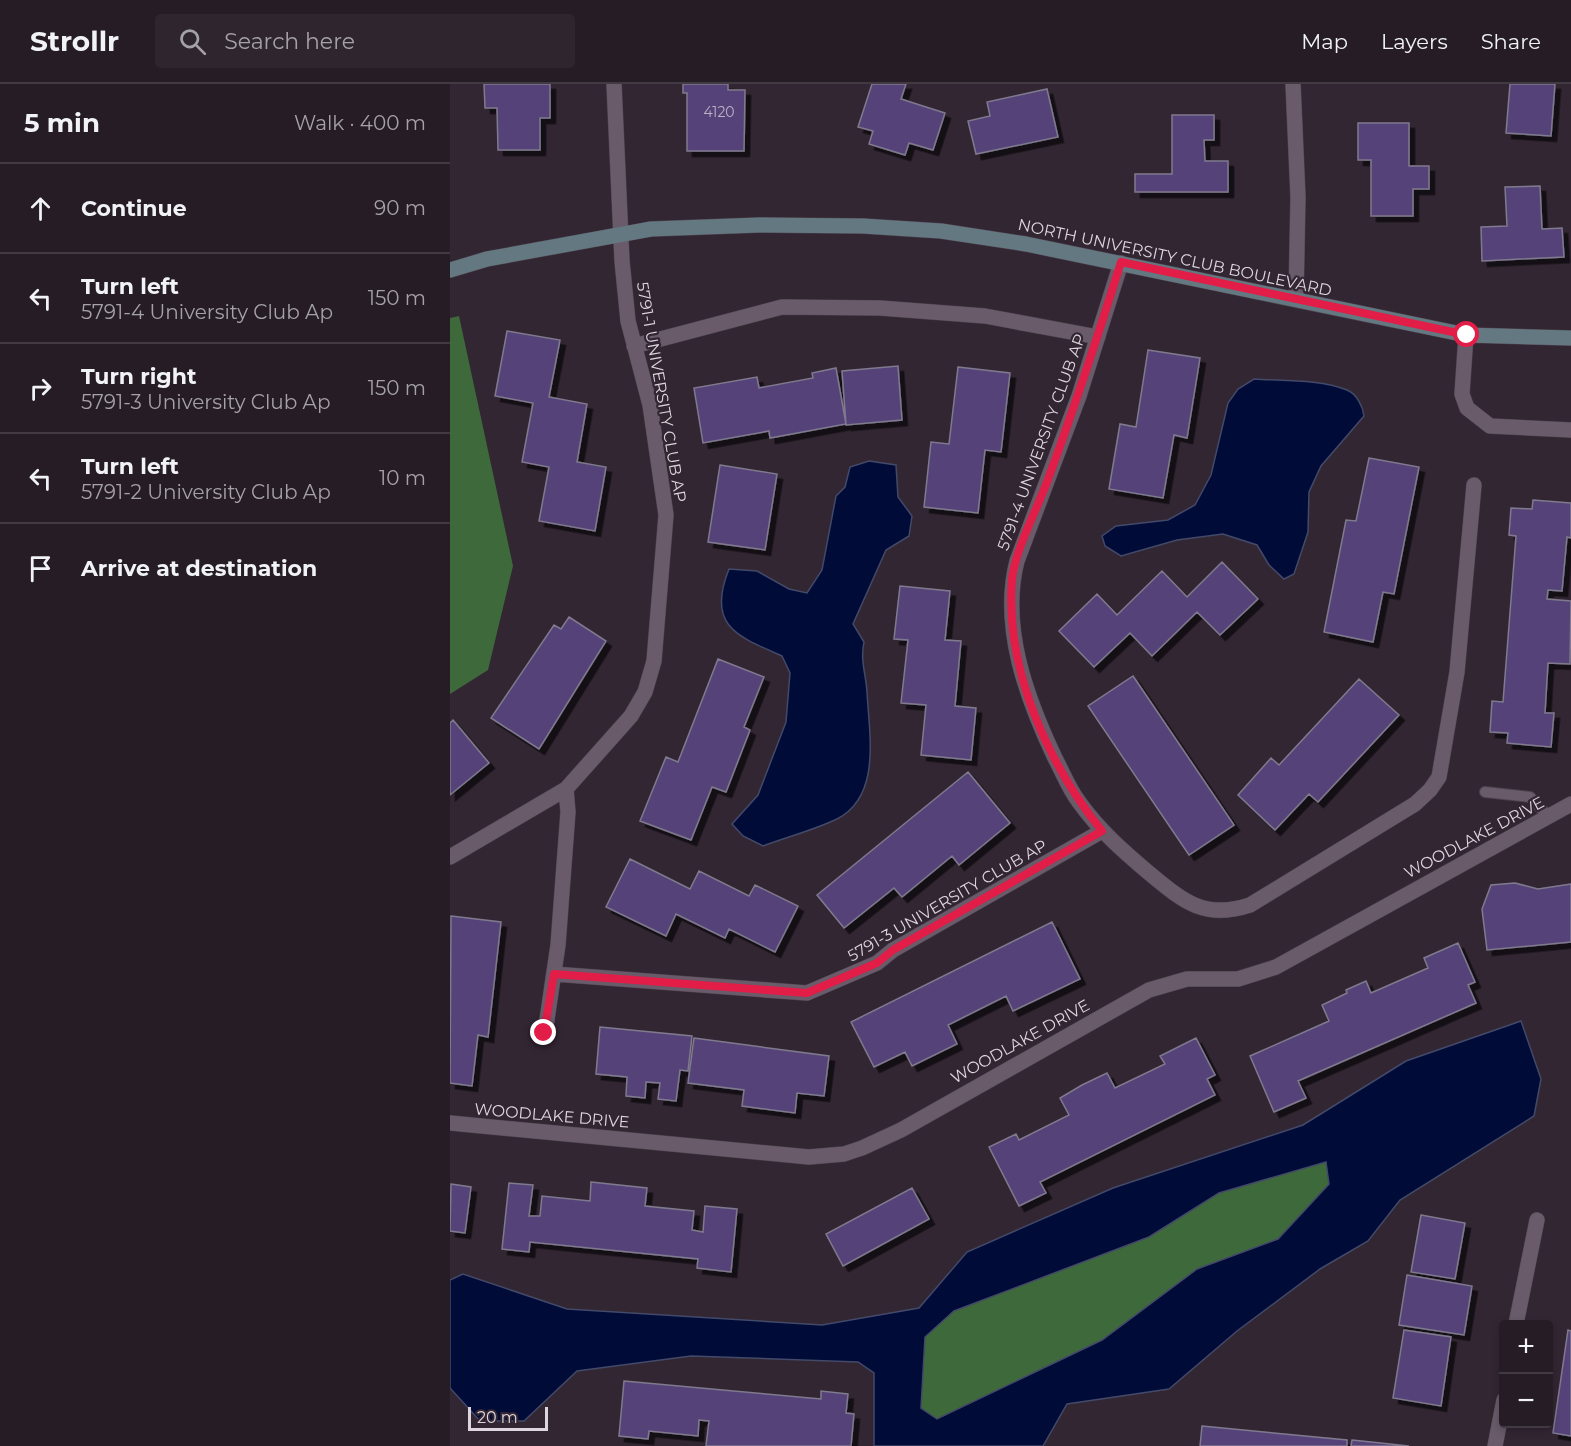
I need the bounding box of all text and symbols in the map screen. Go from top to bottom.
search box [155,14,575,68]
text: Strollr [30,24,119,58]
icon: search [176,25,209,58]
text: Search here [224,28,355,55]
text: Map [1301,29,1348,54]
text: Layers [1381,29,1448,54]
text: Share [1481,29,1541,54]
house number: 4120 [703,103,735,121]
text: 5 min [24,107,100,139]
text: Walk · 400 m [294,111,426,135]
icon: ahead [24,192,57,225]
text: Continue [81,195,187,222]
text: 90 m [374,196,426,220]
street label: NORTH UNIVERSITY CLUB BOULEVARD [1016,215,1334,300]
text: Turn left [81,273,179,300]
street label: 5791-1 UNIVERSITY CLUB AP [633,280,690,504]
icon: left [24,282,57,315]
text: 150 m [368,286,426,310]
text: 5791-4 University Club Ap [81,300,333,324]
route start [1453,321,1479,347]
street label: 5791-4 UNIVERSITY CLUB AP [993,331,1090,553]
text: Turn right [81,363,196,390]
icon: right [24,372,57,405]
text: 150 m [368,376,426,400]
text: 5791-3 University Club Ap [81,390,330,414]
text: Turn left [81,453,179,480]
icon: left [24,462,57,495]
text: 10 m [379,466,426,490]
text: 5791-2 University Club Ap [81,480,331,504]
icon: arrive [24,552,57,585]
text: Arrive at destination [81,555,317,582]
street label: WOODLAKE DRIVE [1401,793,1547,882]
street label: 5791-3 UNIVERSITY CLUB AP [844,835,1050,965]
street label: WOODLAKE DRIVE [948,995,1093,1087]
route end [530,1019,556,1045]
street label: WOODLAKE DRIVE [474,1099,630,1132]
map controls [1499,1320,1553,1428]
button: + [1499,1320,1553,1374]
button: − [1499,1374,1553,1428]
scale bar [468,1404,548,1432]
text: 20 m [477,1408,518,1427]

